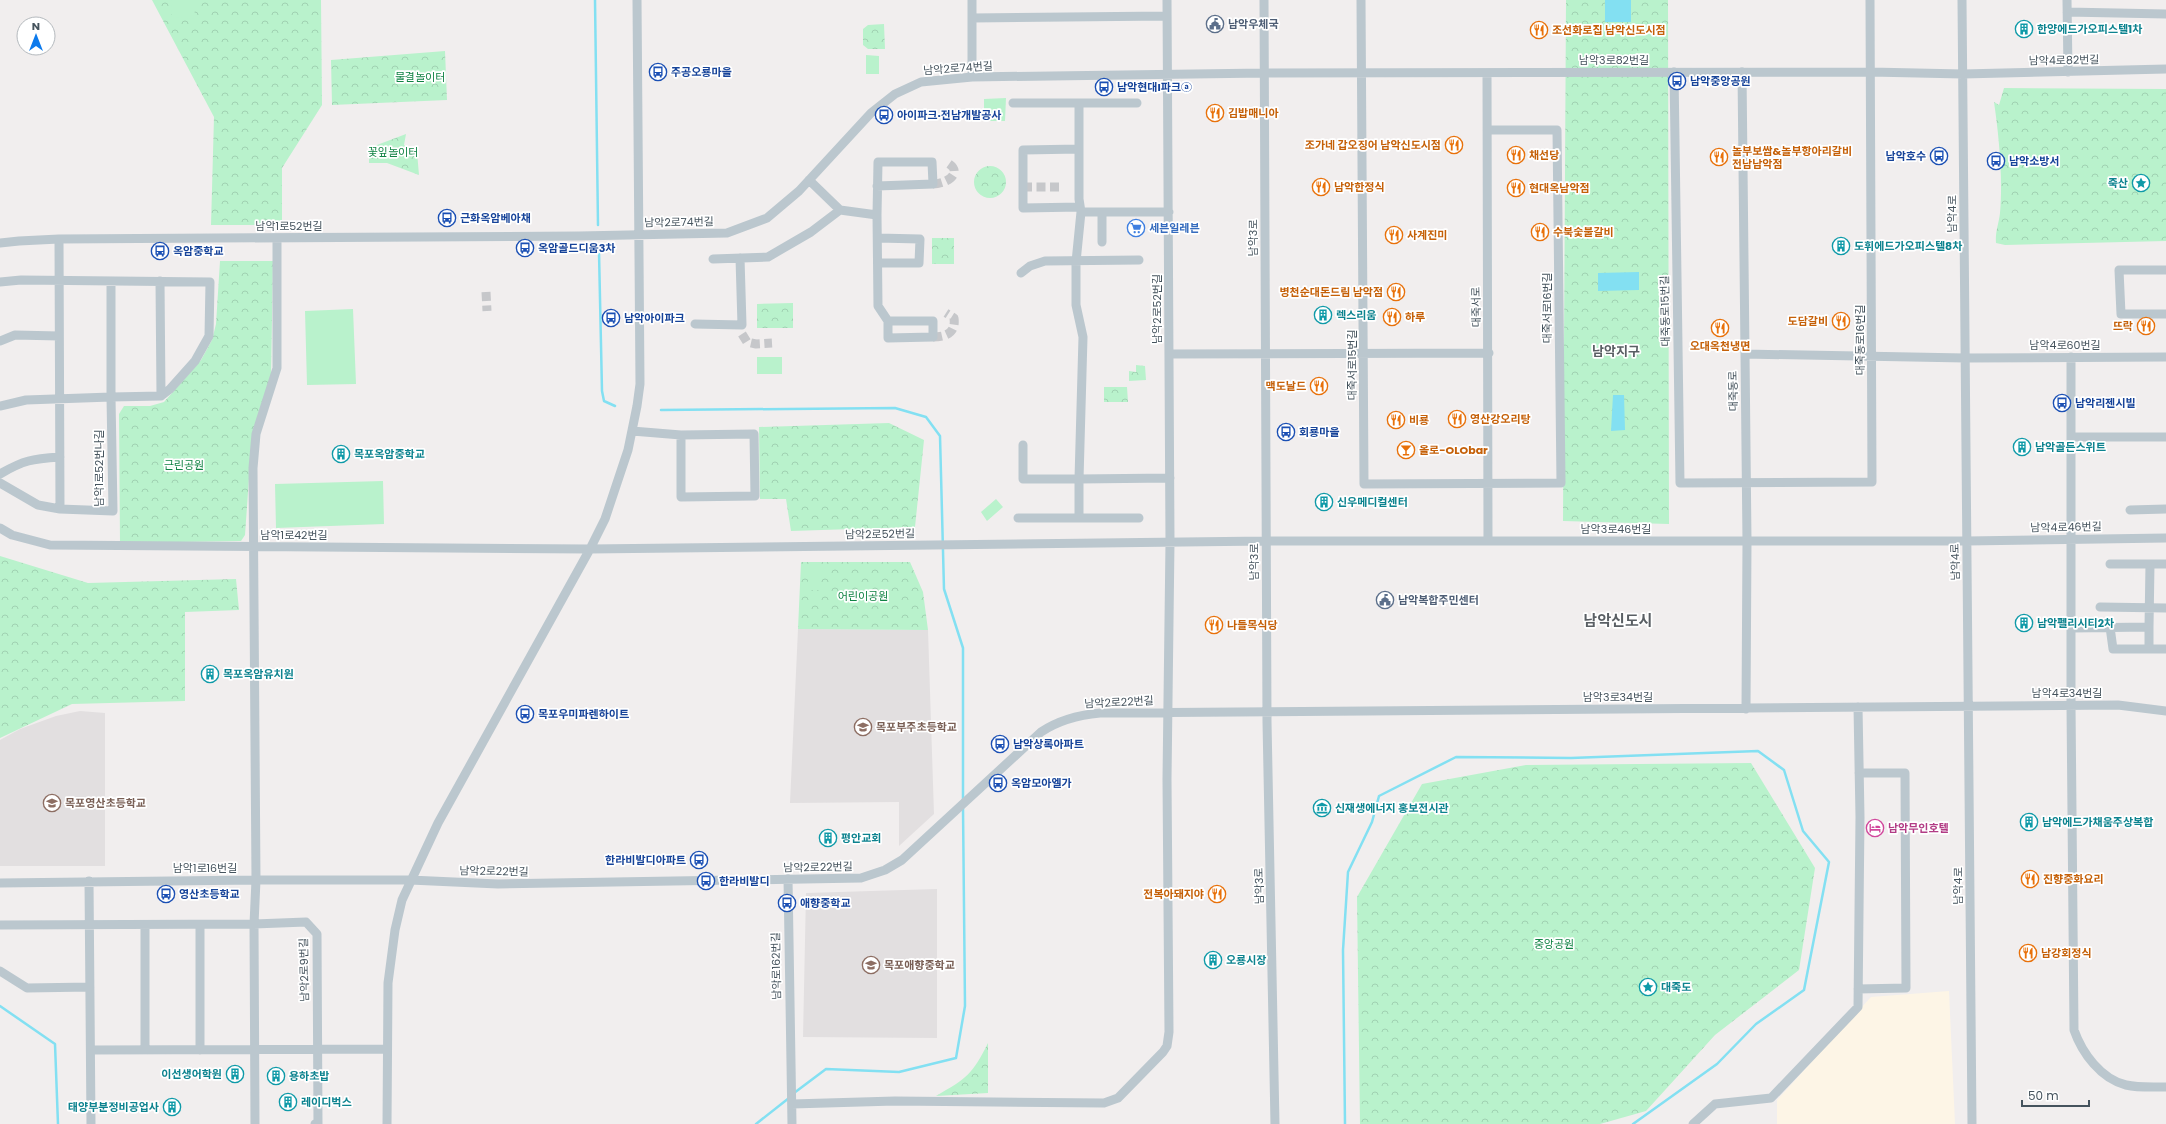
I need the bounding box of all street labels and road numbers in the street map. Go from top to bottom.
street label: 남악4로82번길 [2028,51,2100,69]
street label: 남악3로82번길 [1579,52,1649,68]
street label: 남악2로74번길 [923,58,993,78]
street label: 남악4로 [1944,195,1960,233]
street label: 남악2로74번길 [644,213,714,231]
street label: 남악1로52번길 [255,218,323,234]
street label: 남악3로 [1245,220,1261,256]
street label: 대죽서로16번길 [1539,272,1555,344]
street label: 남악2로52번길 [1149,274,1165,344]
street label: 대죽동로15번길 [1656,275,1674,347]
street label: 대죽서로 [1468,287,1484,327]
street label: 대죽동로16번길 [1852,304,1868,376]
street label: 대죽서로15번길 [1344,329,1360,401]
street label: 남악4로60번길 [2029,337,2101,353]
street label: 대죽동로 [1725,371,1741,411]
street label: 남악1로52번나길 [91,429,107,507]
street label: 남악4로46번길 [2030,518,2102,536]
street label: 남악3로46번길 [1581,521,1651,537]
street label: 남악2로52번길 [845,525,915,543]
street label: 남악1로42번길 [260,527,328,543]
street label: 남악4로 [1947,543,1963,581]
street label: 남악3로 [1246,544,1262,580]
street label: 남악4로34번길 [2032,685,2102,701]
street label: 남악3로34번길 [1583,689,1653,705]
street label: 남악2로22번길 [1084,692,1154,712]
street label: 남악2로22번길 [783,858,853,876]
street label: 남악1로16번길 [173,860,237,876]
street label: 남악2로22번길 [459,862,529,880]
street label: 남악3로 [1251,867,1267,905]
street label: 남악4로 [1950,867,1966,905]
street label: 남악로162번길 [767,932,785,1000]
street label: 남악2로9번길 [295,938,313,1002]

